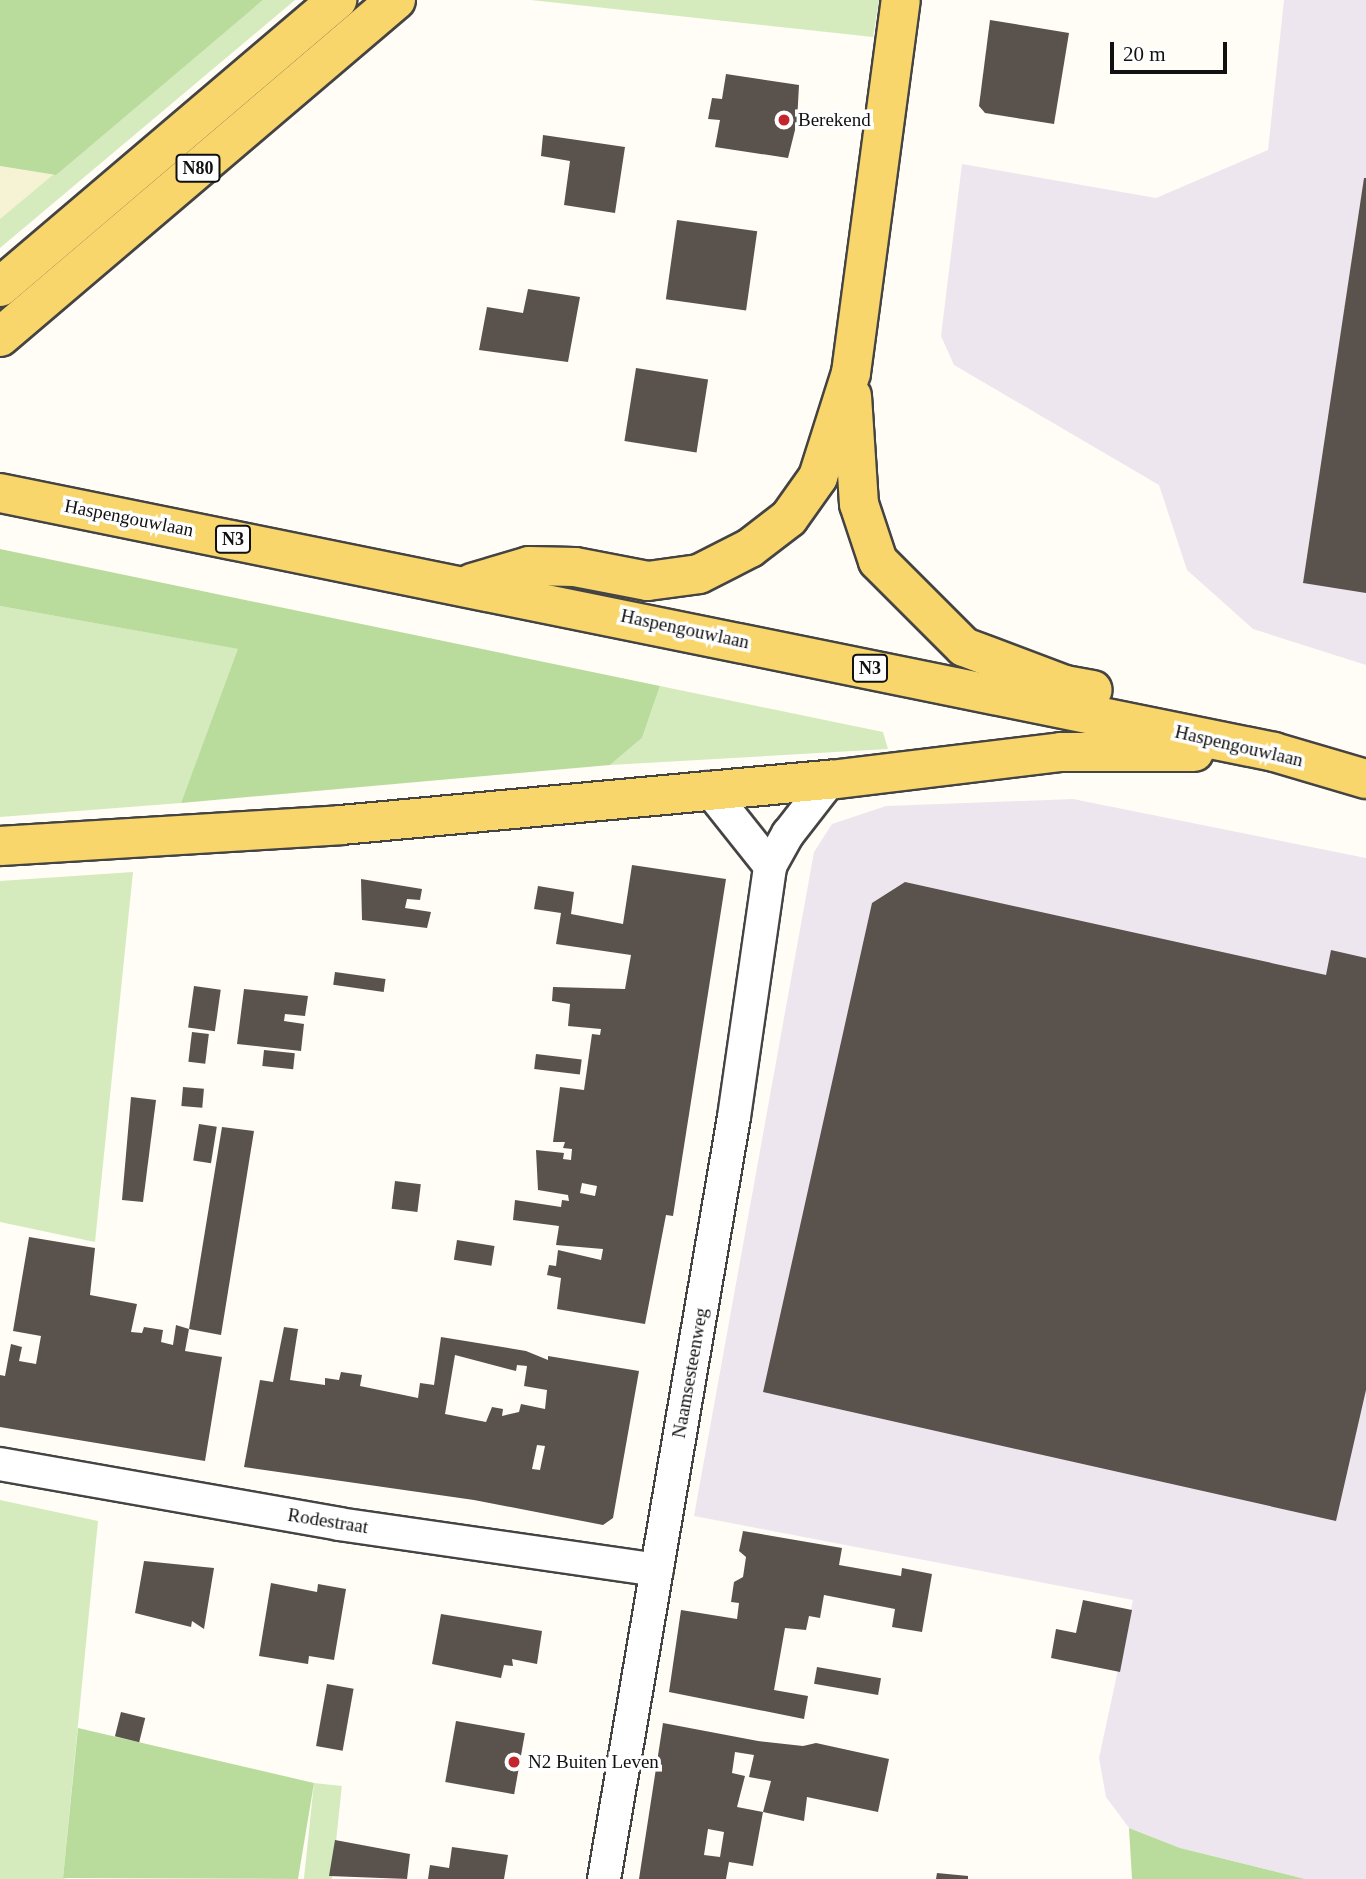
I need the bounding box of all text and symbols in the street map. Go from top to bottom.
scale bar [1114,28,1231,72]
text: 20 m [1123,42,1166,66]
place label: Berekend [798,109,871,131]
marker: Berekend [776,112,792,128]
road number: N80 [175,154,221,182]
street label: Haspengouwlaan [63,494,195,542]
road number: N3 [214,524,252,554]
street label: Haspengouwlaan [619,604,751,654]
road number: N3 [851,654,889,682]
street label: Haspengouwlaan [1173,720,1305,772]
street label: Naamsesteenweg [667,1306,713,1440]
street label: Rodestraat [286,1503,370,1539]
place label: N2 Buiten Leven [528,1751,659,1773]
marker: N2 Buiten Leven [506,1754,522,1770]

